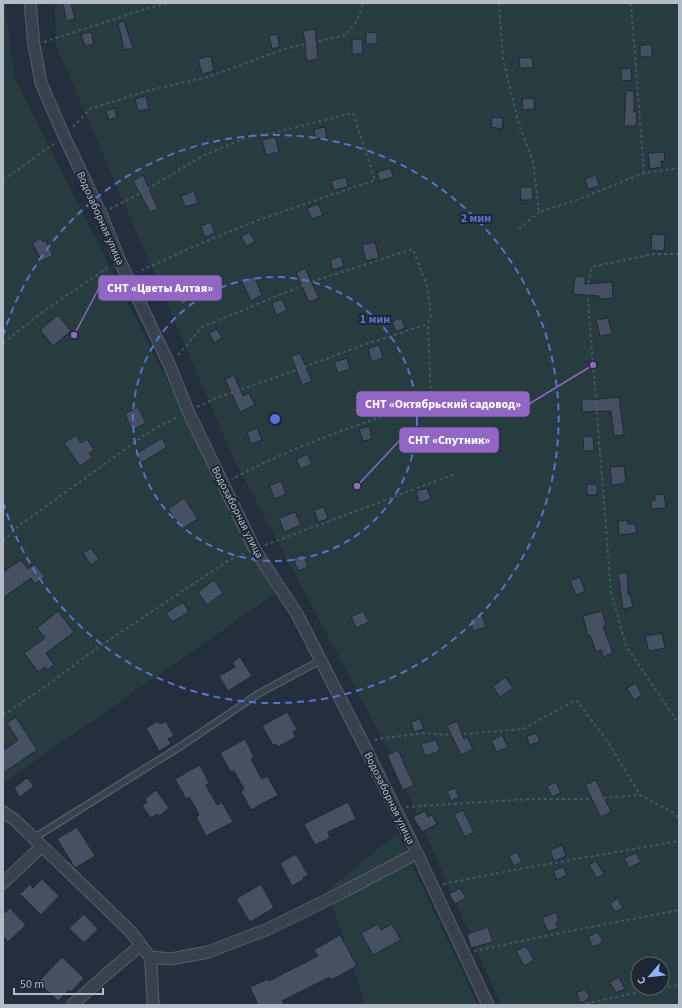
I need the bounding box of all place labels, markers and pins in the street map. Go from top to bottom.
callout: СНТ «Цветы Алтая» [99,276,221,300]
callout: СНТ «Октябрьский садовод» [357,392,529,416]
centre of rings [268,412,282,426]
callout: СНТ «Спутник» [400,428,498,452]

